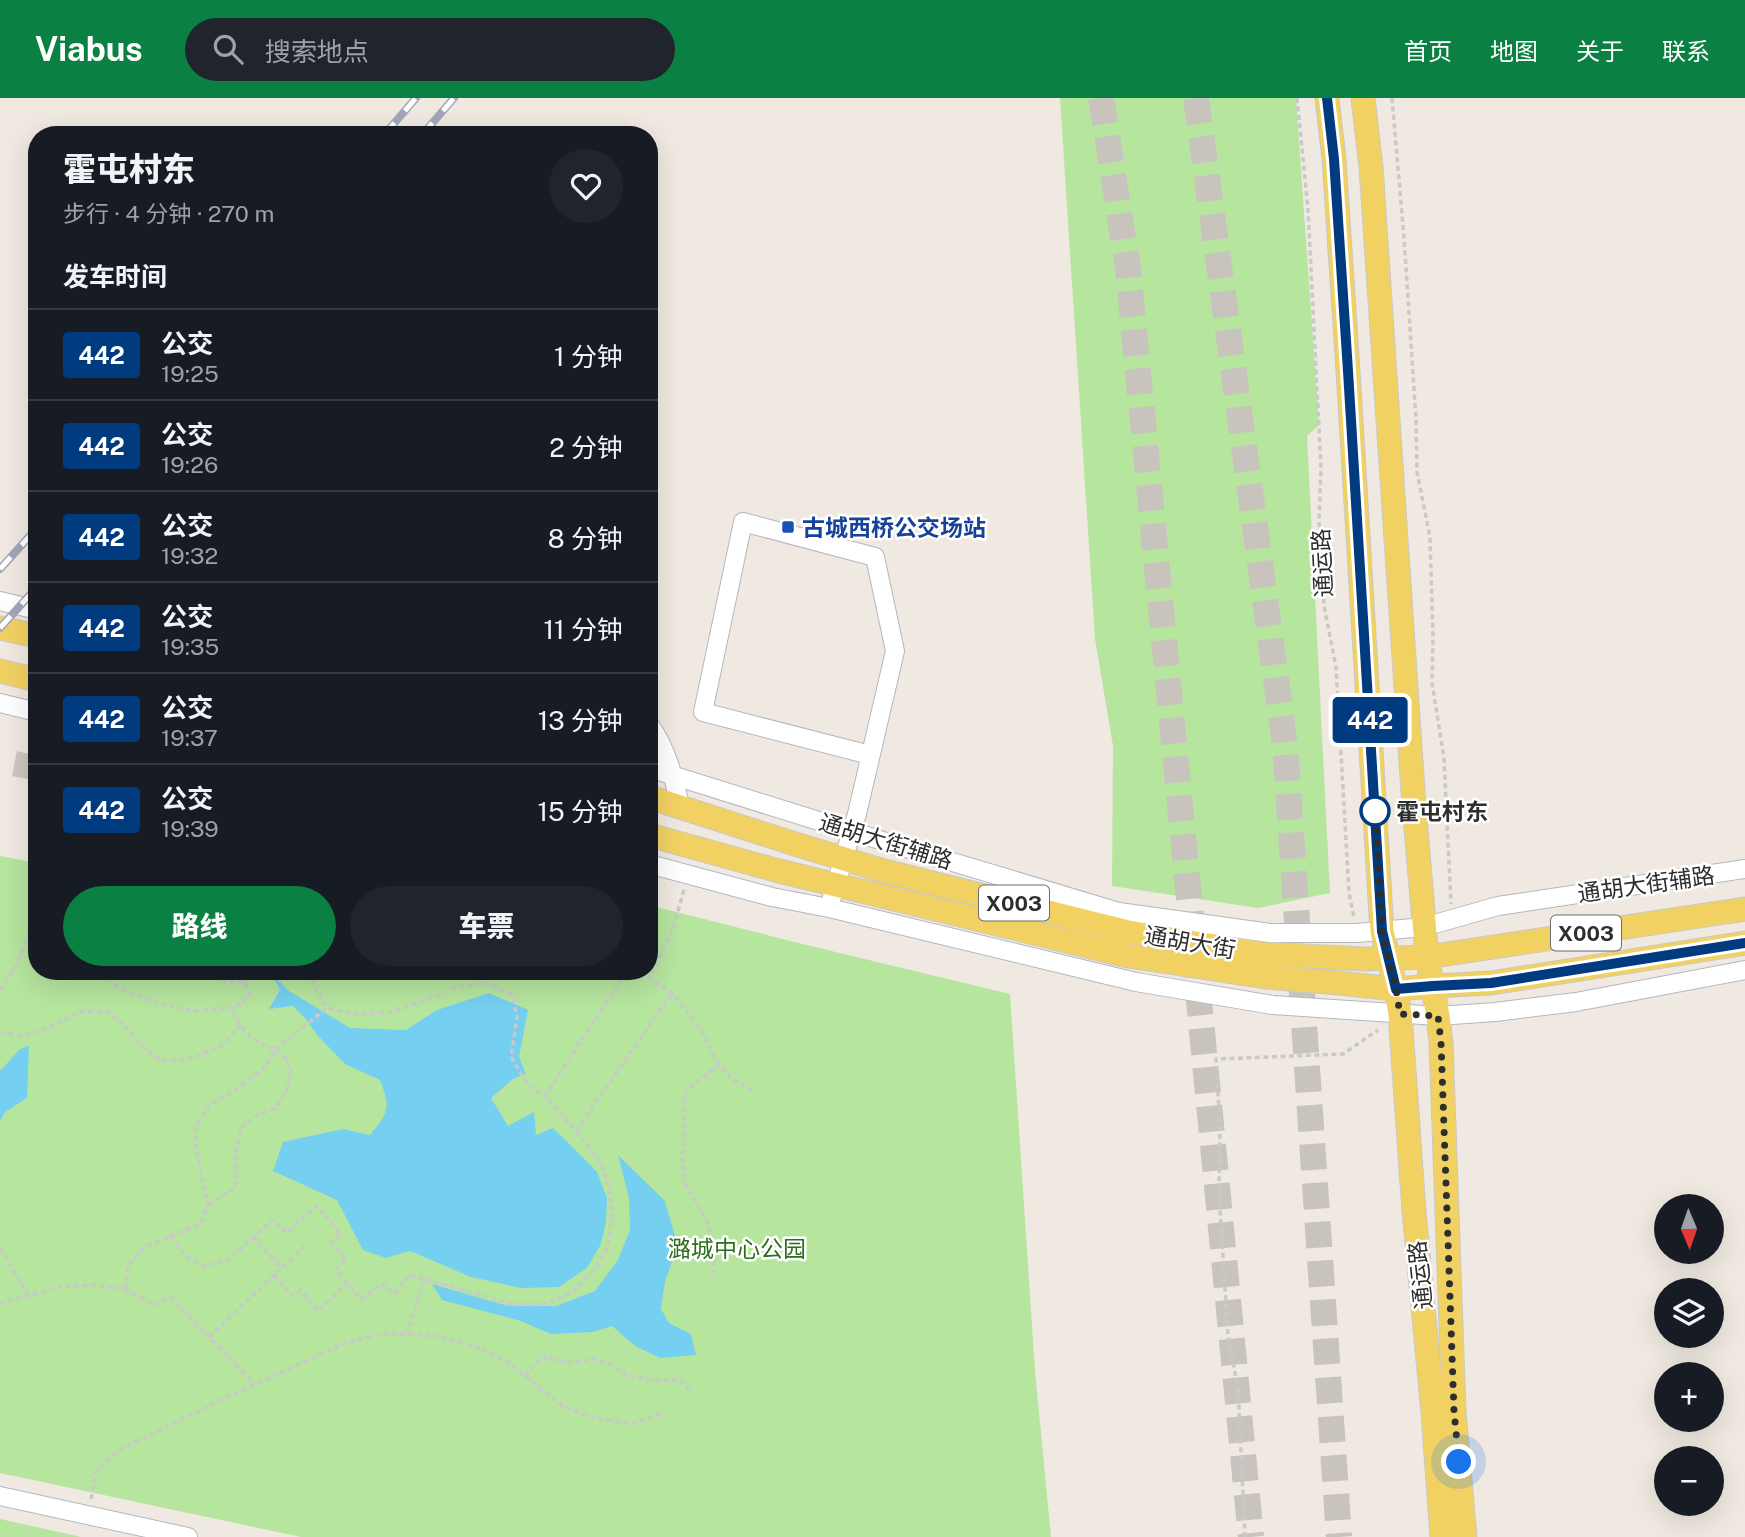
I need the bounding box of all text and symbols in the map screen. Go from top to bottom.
search box [185,18,675,81]
text: Viabus [35,30,143,68]
icon: search [209,30,247,68]
text: 搜索地点 [265,36,369,67]
text: 首页 [1404,37,1452,65]
text: 地图 [1490,37,1538,65]
text: 关于 [1576,37,1624,65]
text: 联系 [1662,37,1710,65]
button: heart [549,149,623,223]
text: 霍屯村东 [63,150,195,188]
text: 步行 · 4 分钟 · 270 m [63,200,274,227]
text: 发车时间 [63,261,167,292]
text: 公交 [161,328,213,359]
text: 442 [78,341,125,369]
text: 1 分钟 [554,341,623,372]
text: 19:25 [161,360,219,387]
text: 公交 [161,419,213,450]
text: 442 [78,432,125,460]
text: 2 分钟 [549,432,623,463]
text: 19:26 [161,451,218,478]
text: 公交 [161,510,213,541]
place label: 古城西桥公交场站 [802,514,986,541]
marker: 古城西桥公交场站 [780,519,796,535]
text: 442 [78,523,125,551]
text: 8 分钟 [548,523,623,554]
street label: 通运路 [1307,528,1337,598]
text: 19:32 [161,542,218,569]
text: 公交 [161,601,213,632]
text: 442 [78,614,125,642]
text: 11 分钟 [544,614,623,645]
text: 19:35 [161,633,219,660]
text: 公交 [161,692,213,723]
line badge: 442 [1330,697,1410,743]
text: 442 [78,705,125,733]
text: 13 分钟 [538,705,623,736]
text: 442 [1347,706,1393,734]
text: 19:37 [161,724,218,751]
text: 公交 [161,783,213,814]
text: 442 [78,796,125,824]
text: 15 分钟 [537,796,623,827]
marker: 霍屯村东 [1360,796,1390,826]
place label: 霍屯村东 [1396,798,1488,825]
street label: 通胡大街辅路 [816,808,956,874]
text: 19:39 [161,815,219,842]
street label: 通胡大街辅路 [1576,861,1716,907]
button: 路线 [63,886,336,966]
button: 车票 [350,886,623,966]
road number: X003 [979,886,1049,920]
road number: X003 [1551,916,1621,950]
street label: 通胡大街 [1142,921,1238,963]
north arrow [1654,1194,1724,1264]
map controls [1654,1194,1724,1516]
park label: 潞城中心公园 [668,1235,806,1262]
street label: 通运路 [1403,1239,1437,1311]
button: layers [1654,1278,1724,1348]
button: + [1654,1362,1724,1432]
your location [1441,1444,1476,1479]
button: − [1654,1446,1724,1516]

